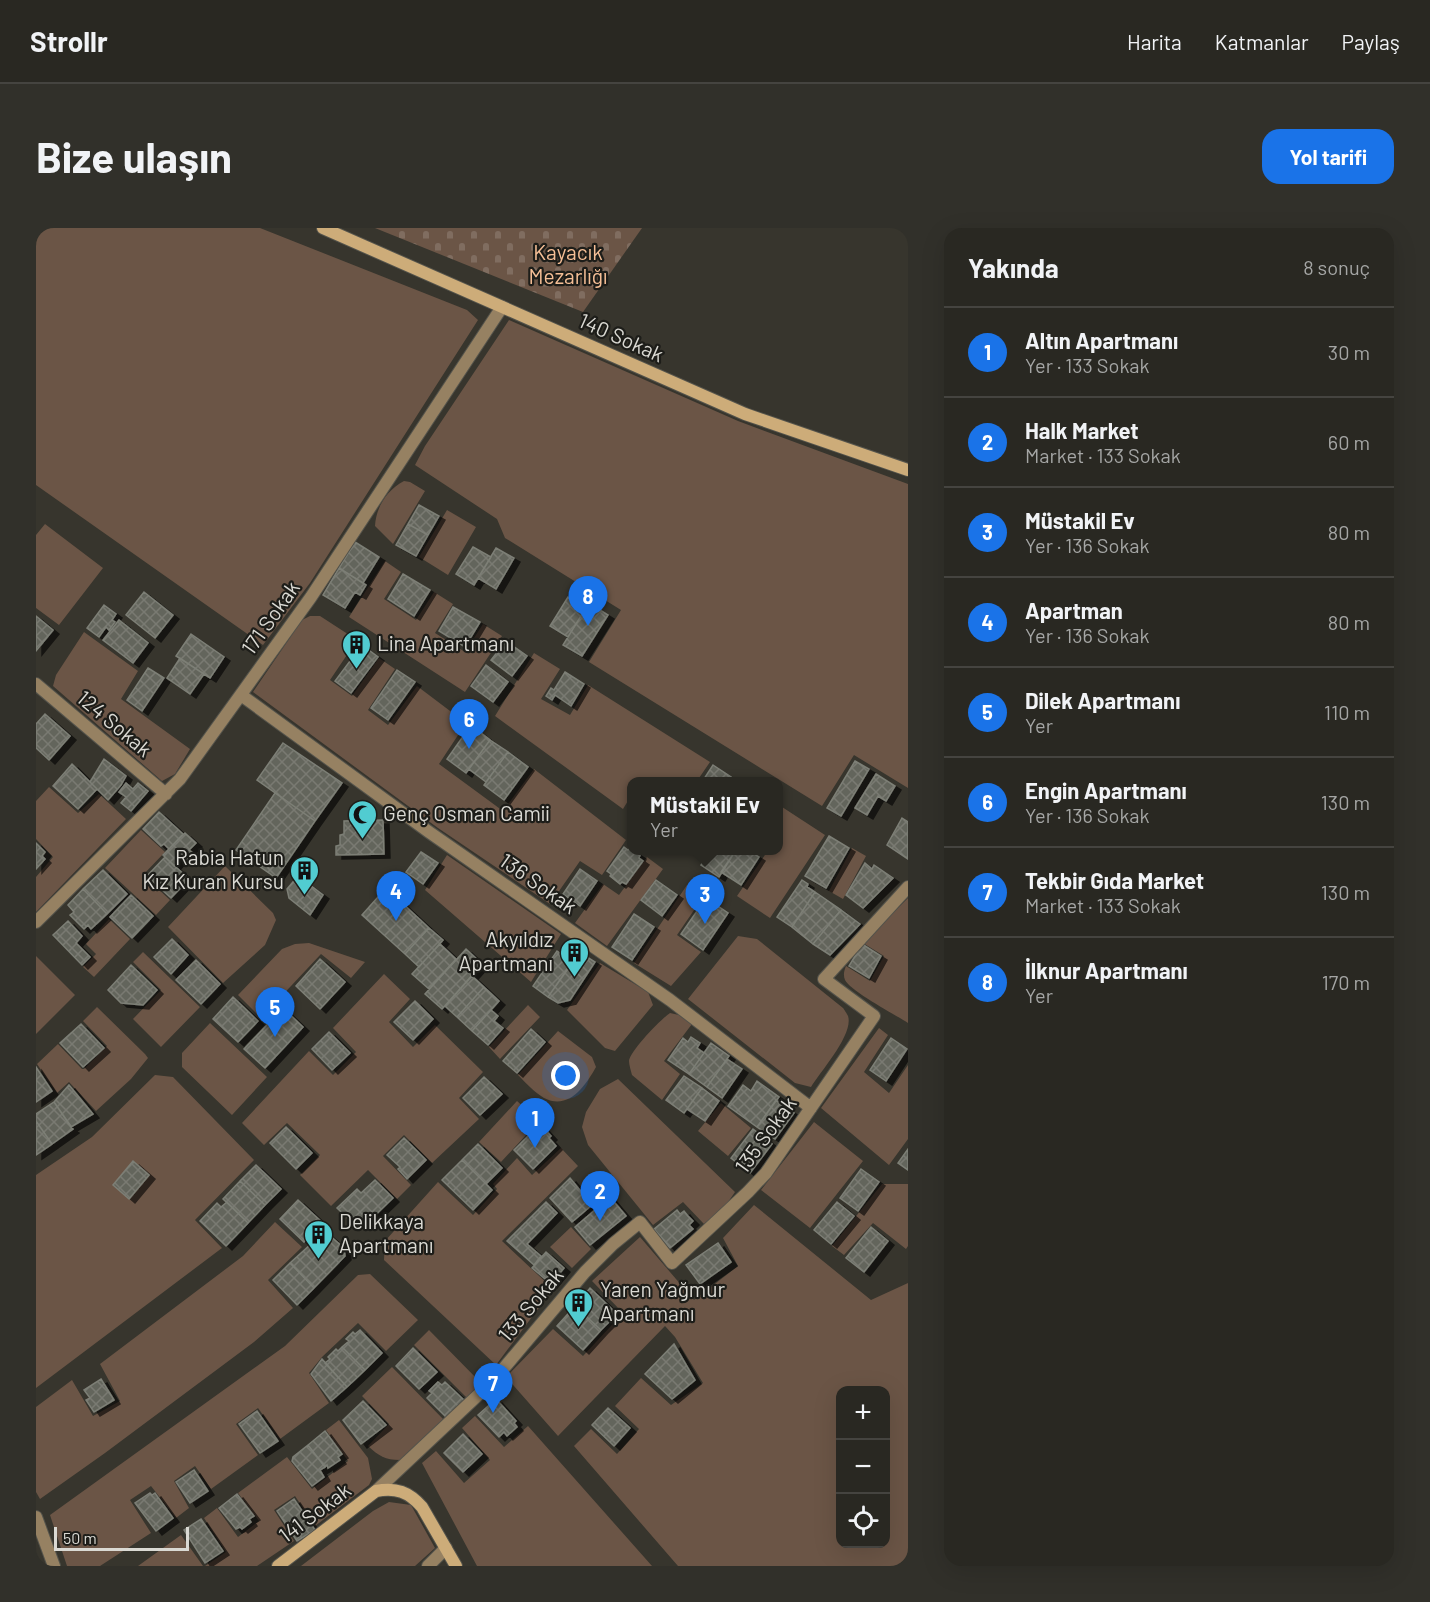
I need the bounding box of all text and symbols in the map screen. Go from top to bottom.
text: Strollr [30,24,108,58]
text: Harita [1127,29,1182,54]
text: Katmanlar [1215,29,1309,54]
text: Paylaş [1342,29,1400,54]
button: Yol tarifi [1262,129,1394,184]
text: Bize ulaşın [36,131,232,181]
park label: Kayacık Mezarlığı [529,239,607,288]
text: Yakında [968,252,1059,283]
text: 8 sonuç [1303,255,1370,279]
street label: 140 Sokak [575,307,668,366]
text: Altın Apartmanı [1025,327,1178,353]
text: 1 [984,340,991,364]
text: 30 m [1328,340,1370,364]
text: Yer · 133 Sokak [1025,353,1150,377]
text: Halk Market [1025,417,1139,443]
text: 2 [982,430,993,454]
text: 60 m [1328,430,1370,454]
text: Market · 133 Sokak [1025,443,1181,467]
text: Müstakil Ev [1025,507,1135,533]
text: 3 [982,520,993,544]
text: 80 m [1328,520,1370,544]
text: Yer · 136 Sokak [1025,533,1150,557]
street label: 171 Sokak [235,575,304,659]
pin: 8 [568,576,608,626]
text: Apartman [1025,597,1123,623]
text: 4 [981,610,994,634]
text: 80 m [1328,610,1370,634]
text: Yer · 136 Sokak [1025,623,1150,647]
building icon: Lina Apartmanı [340,628,372,670]
place label: Lina Apartmanı [377,630,514,655]
street label: 124 Sokak [73,684,157,761]
text: Dilek Apartmanı [1025,687,1180,713]
pin: 6 [450,700,488,749]
text: 5 [982,700,993,724]
text: 110 m [1324,700,1370,724]
text: Yer [1025,713,1053,737]
popup [627,777,783,855]
text: Engin Apartmanı [1025,777,1187,803]
text: 6 [982,790,993,814]
text: 130 m [1321,790,1370,814]
text: Müstakil Ev [650,791,760,817]
mosque icon: Genç Osman Camii [346,798,378,840]
place label: Genç Osman Camii [383,800,550,825]
text: Yer · 136 Sokak [1025,803,1150,827]
text: Yer [650,817,678,841]
place label: Rabia Hatun Kız Kuran Kursu [142,844,284,893]
street label: 136 Sokak [495,847,582,918]
building icon: Rabia Hatun Kız Kuran Kursu [289,854,321,896]
text: Tekbir Gıda Market [1025,867,1204,893]
pin: 4 [376,872,416,921]
pin: 3 [686,874,724,924]
text: 7 [983,880,992,904]
text: 130 m [1321,880,1370,904]
text: Market · 133 Sokak [1025,893,1181,917]
place label: Akyıldız Apartmanı [458,926,553,975]
building icon: Akyıldız Apartmanı [558,936,590,978]
text: İlknur Apartmanı [1025,957,1188,983]
text: 8 [982,970,993,994]
text: 170 m [1322,970,1370,994]
text: Yer [1025,983,1053,1007]
pin: 5 [256,988,294,1037]
your location [551,1061,580,1090]
street label: 135 Sokak [729,1091,801,1177]
pin: 1 [516,1098,554,1148]
pin: 2 [580,1172,620,1221]
place label: Delikkaya Apartmanı [339,1208,434,1257]
building icon: Delikkaya Apartmanı [302,1218,334,1260]
street label: 133 Sokak [492,1262,568,1346]
place label: Yaren Yağmur Apartmanı [600,1276,725,1325]
building icon: Yaren Yağmur Apartmanı [563,1286,595,1328]
pin: 7 [474,1364,512,1413]
map controls [836,1386,890,1548]
button: + [836,1386,890,1440]
button: − [836,1440,890,1494]
street label: 141 Sokak [273,1477,355,1547]
button: locate [836,1494,890,1548]
scale bar [54,1524,189,1552]
text: 50 m [63,1528,97,1547]

